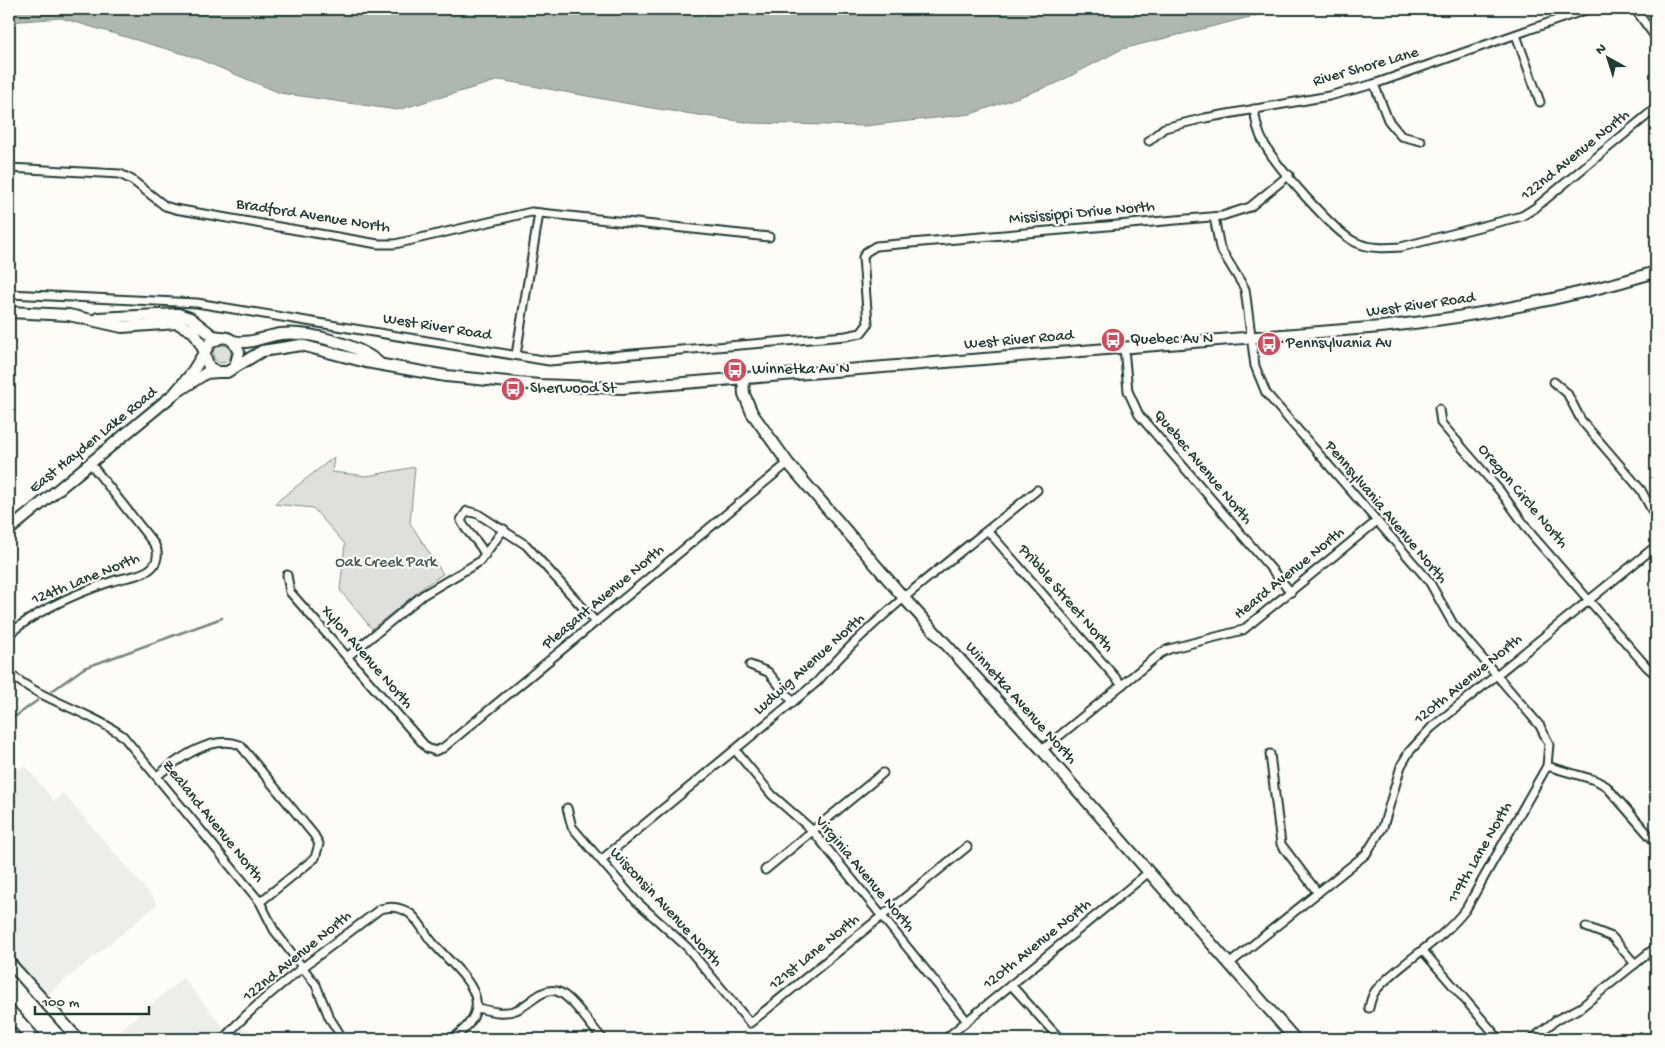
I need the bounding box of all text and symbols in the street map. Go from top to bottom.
north arrow [1582,32,1632,82]
text: N [1592,40,1610,59]
street label: River Shore Lane [1311,44,1422,92]
street label: 122nd Avenue North [1517,106,1635,206]
street label: Bradford Avenue North [234,195,392,239]
street label: Mississippi Drive North [1008,198,1156,230]
street label: West River Road [1365,289,1478,323]
street label: West River Road [381,310,494,346]
street label: West River Road [964,327,1076,355]
bus stop icon: Quebec Av N [1100,327,1126,353]
place label: Quebec Av N [1130,331,1213,350]
bus stop icon: Pennsylvania Av [1256,331,1282,357]
place label: Pennsylvania Av [1285,335,1392,354]
bus stop icon: Winnetka Av N [722,357,748,383]
place label: Winnetka Av N [752,361,850,380]
bus stop icon: Sherwood St [500,376,526,402]
place label: Sherwood St [530,380,618,399]
street label: East Hayden Lake Road [26,383,163,498]
street label: Quebec Avenue North [1148,407,1256,530]
street label: Pennsylvania Avenue North [1319,437,1451,589]
street label: Oregon Circle North [1473,441,1572,553]
street label: Heard Avenue North [1231,523,1349,624]
street label: Pleasant Avenue North [538,541,669,655]
street label: Pribble Street North [1012,541,1117,657]
street label: 124th Lane North [28,550,143,611]
park label: Oak Creek Park [335,554,439,573]
street label: Xylon Avenue North [315,602,416,714]
street label: Ludwig Avenue North [751,610,870,720]
street label: 120th Avenue North [1410,630,1527,730]
street label: Winnetka Avenue North [960,639,1080,769]
street label: Zealand Avenue North [157,757,268,887]
street label: 119th Lane North [1444,799,1518,908]
street label: Virginia Avenue North [809,812,918,937]
street label: Wisconsin Avenue North [605,844,726,972]
street label: 120th Avenue North [979,895,1096,995]
street label: 122nd Avenue North [239,907,357,1007]
street label: 121st Lane North [765,910,864,996]
scale bar [35,983,149,1015]
text: 100 m [41,994,80,1012]

